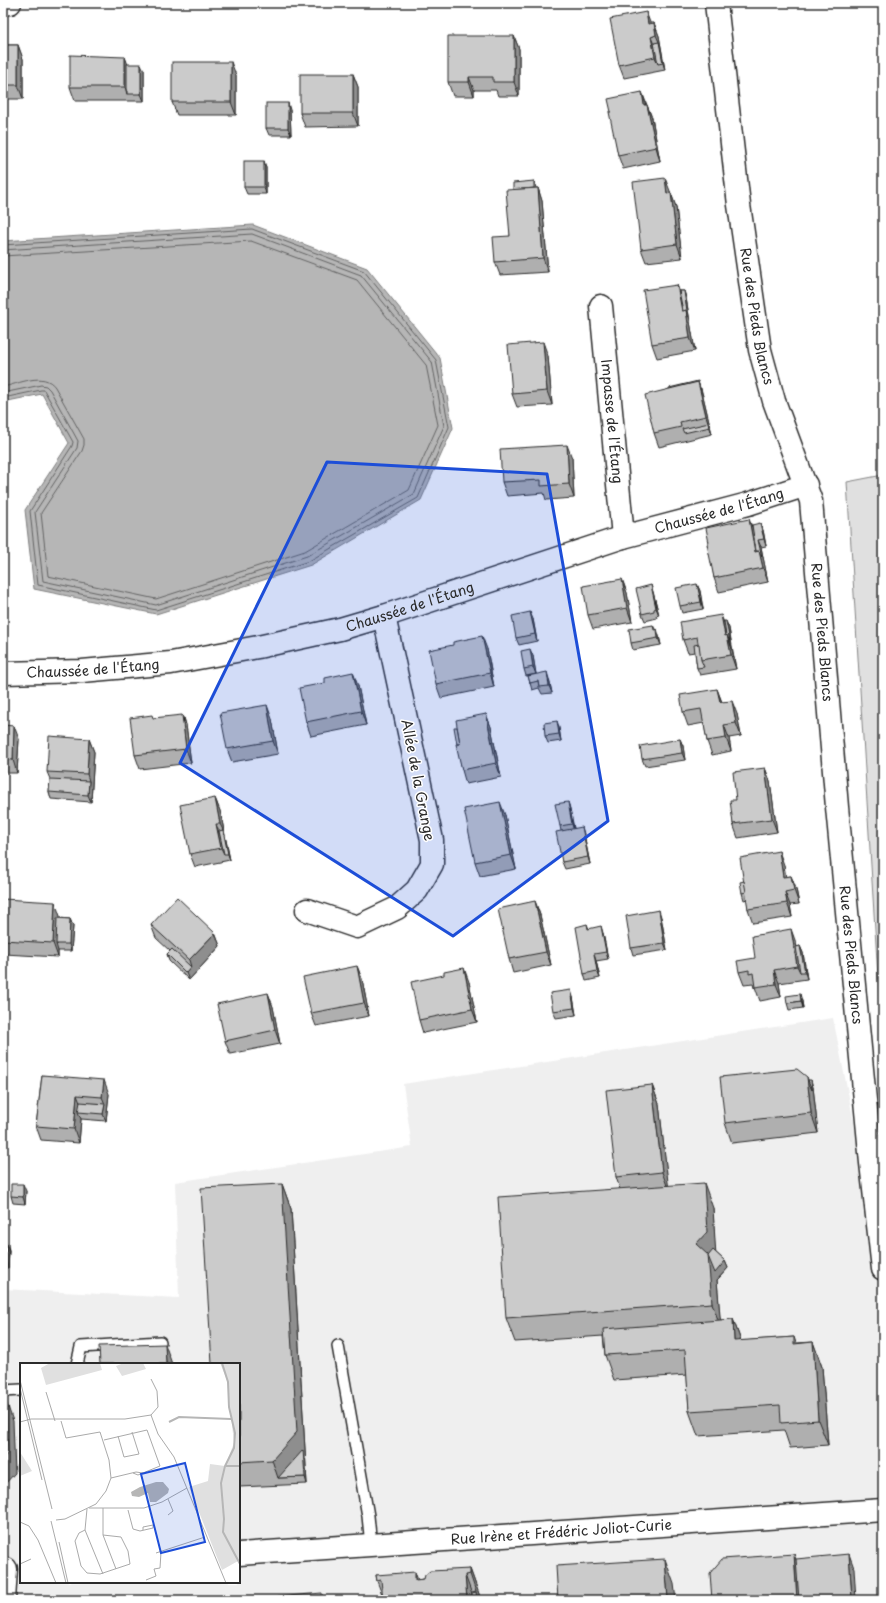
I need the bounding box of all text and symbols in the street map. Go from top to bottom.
street label: Rue des Pieds Blancs [735,246,780,387]
street label: Impasse de l'Étang [596,358,629,485]
street label: Chaussée de l'Étang [652,482,786,538]
street label: Rue des Pieds Blancs [806,562,839,702]
street label: Chaussée de l'Étang [343,576,476,637]
street label: Chaussée de l'Étang [26,653,160,682]
street label: Allée de la Grange [396,717,441,843]
street label: Rue des Pieds Blancs [835,885,869,1025]
inset map [20,1363,240,1583]
street label: Rue Irène et Frédéric Joliot-Curie [450,1513,672,1550]

